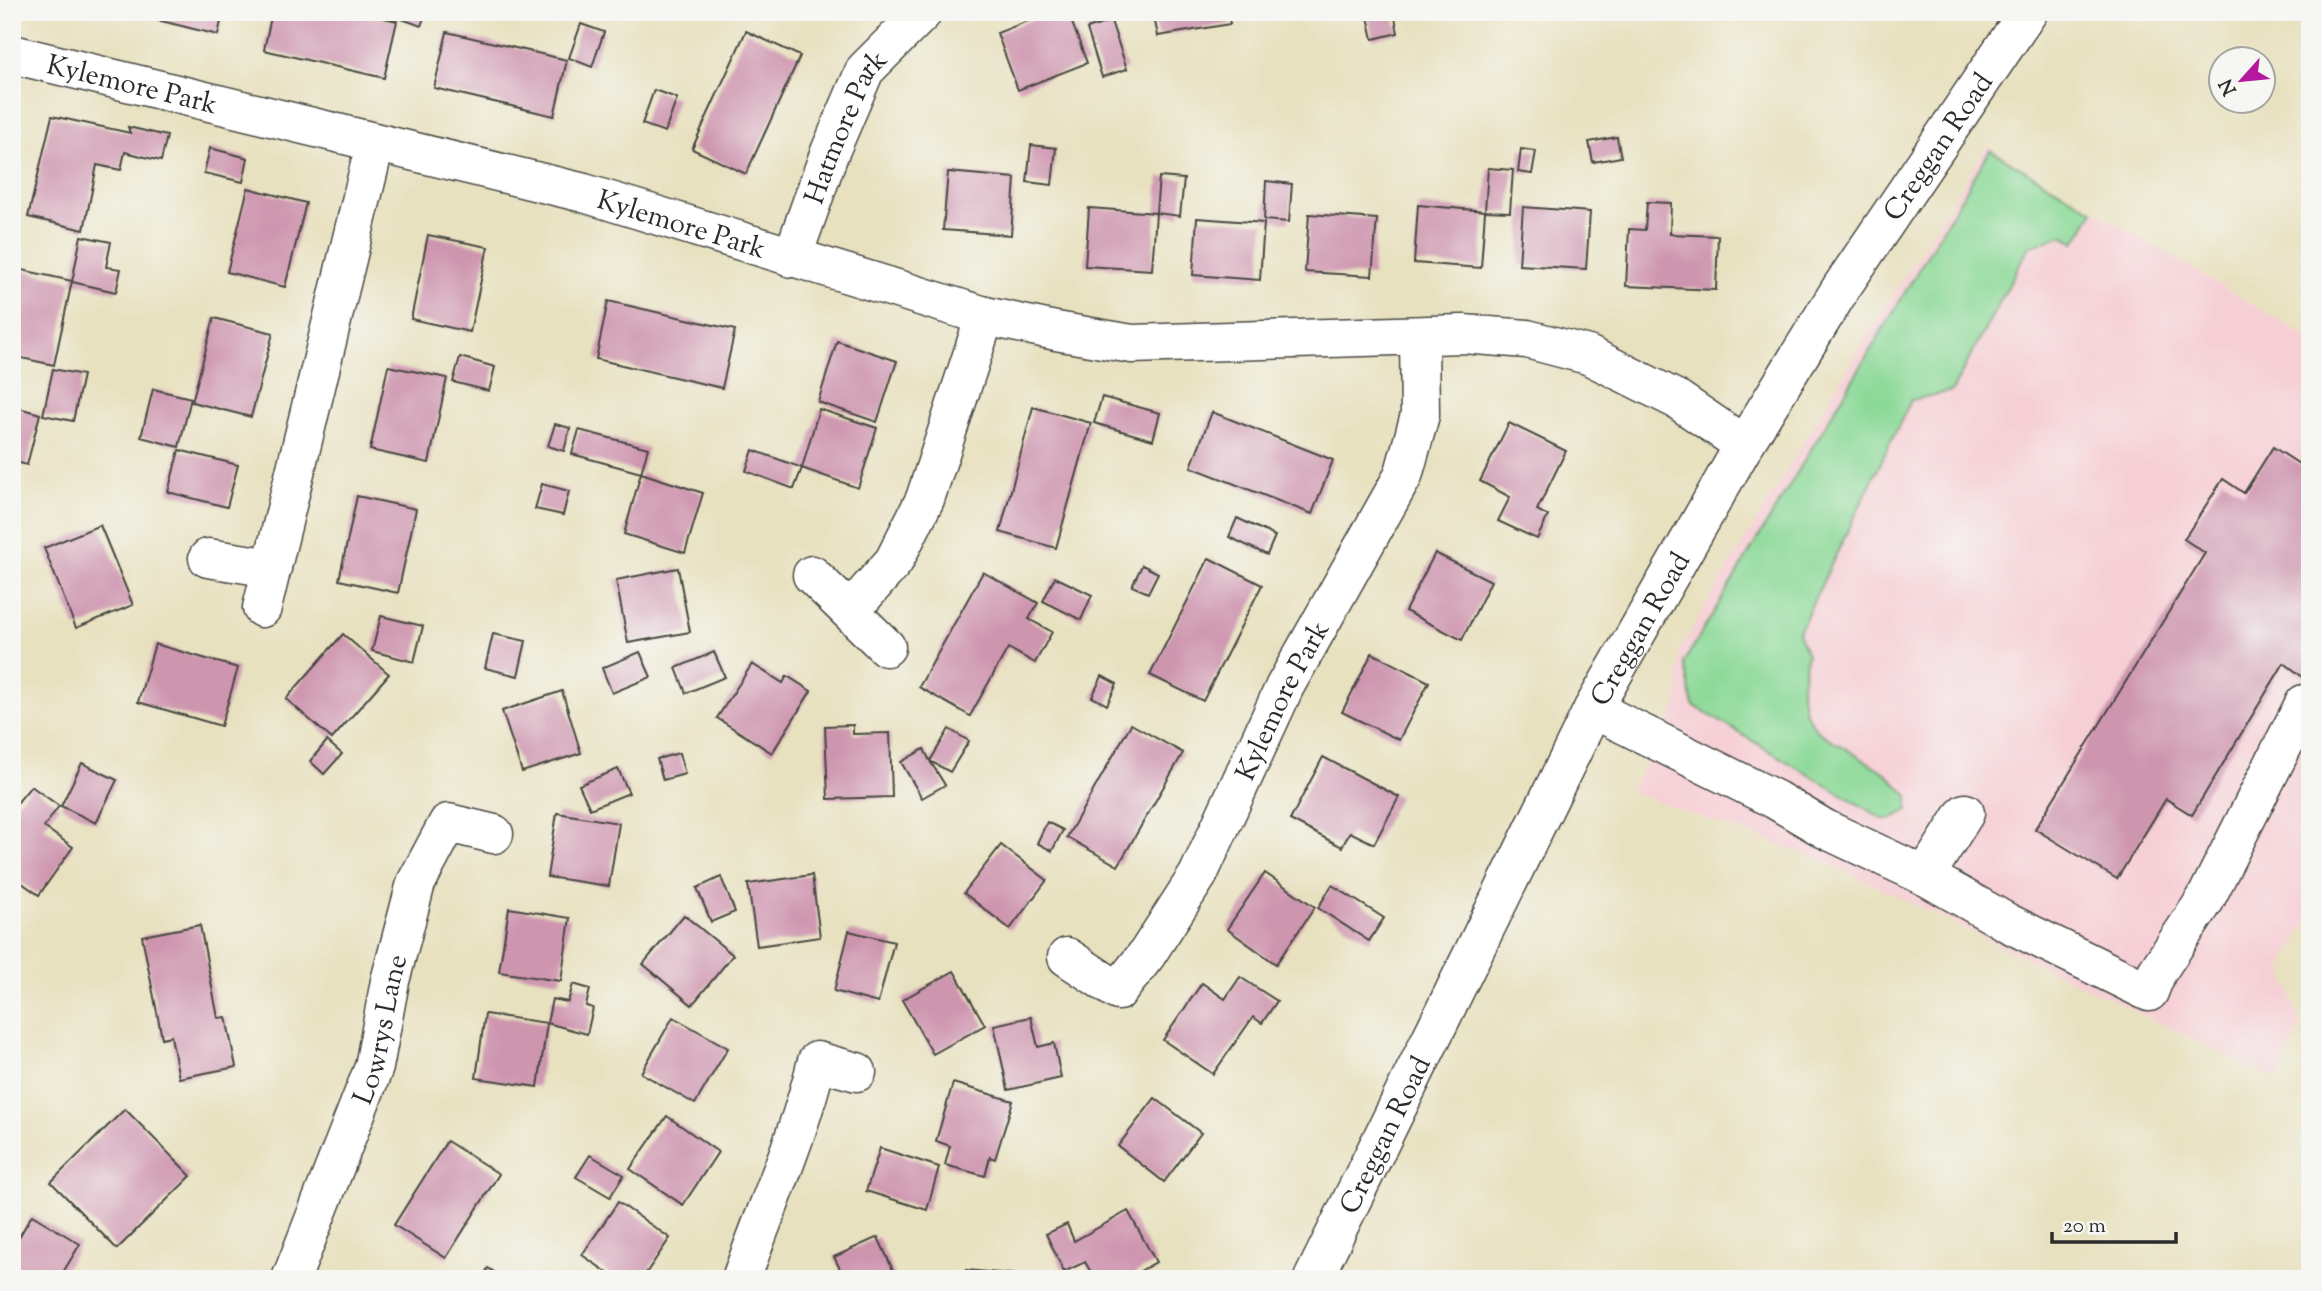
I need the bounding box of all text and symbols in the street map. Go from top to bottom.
street label: Hatmore Park [796,42,898,210]
street label: Kylemore Park [42,46,221,126]
north arrow [2206,46,2276,116]
street label: Creggan Road [1875,66,2004,230]
text: N [2214,74,2245,99]
street label: Kylemore Park [592,181,770,271]
street label: Creggan Road [1582,545,1702,714]
street label: Kylemore Park [1227,614,1341,788]
street label: Lowrys Lane [344,950,419,1111]
street label: Creggan Road [1331,1050,1442,1222]
scale bar [2052,1200,2177,1244]
text: 20 m [2063,1212,2106,1242]

